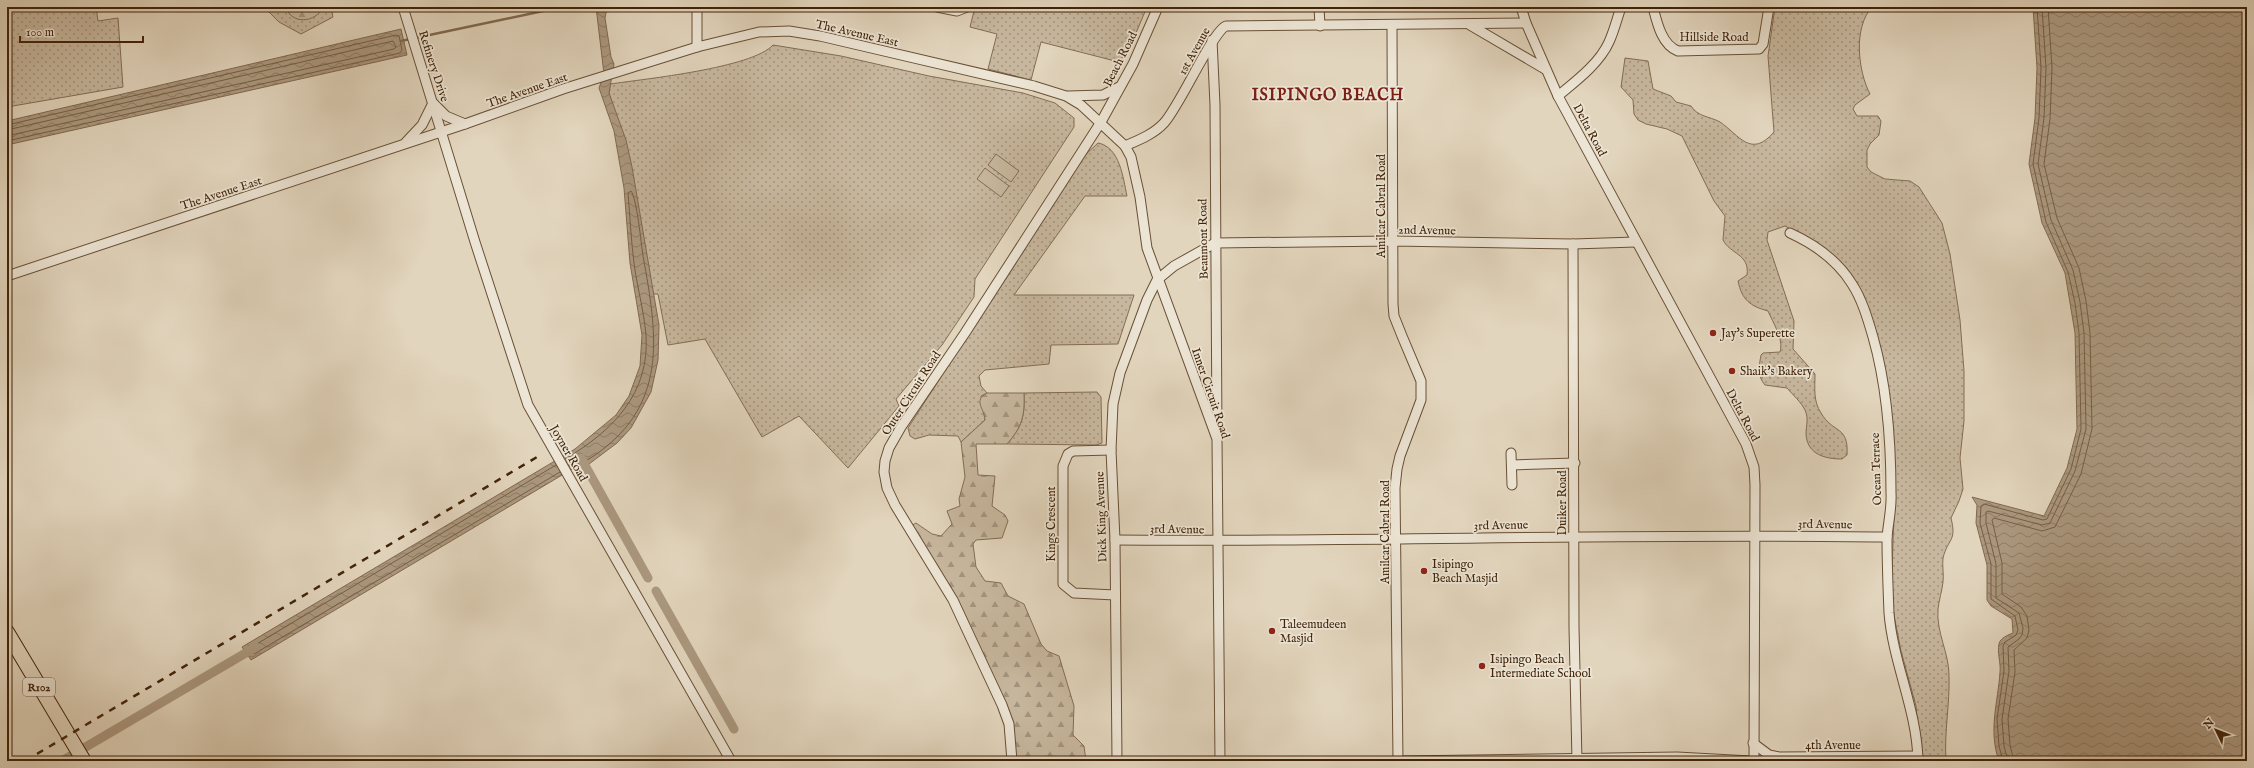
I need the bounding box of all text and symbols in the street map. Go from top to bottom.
street label: The Avenue East [814,17,900,50]
scale bar [20,18,143,44]
street label: 1st Avenue [1175,24,1214,78]
text: 100 m [26,25,54,40]
street label: Refinery Drive [415,28,452,104]
street label: Beach Road [1100,29,1141,89]
street label: Hillside Road [1679,30,1749,45]
street label: The Avenue East [485,70,570,111]
district label: ISIPINGO BEACH [1252,86,1404,106]
street label: Delta Road [1569,101,1610,160]
street label: Amilcar Cabral Road [1374,153,1389,259]
street label: The Avenue East [179,173,264,214]
street label: Beaumont Road [1195,198,1212,279]
street label: 2nd Avenue [1398,222,1456,239]
place label: Jay's Superette [1719,326,1795,342]
marker: Jay's Superette [1708,328,1718,338]
street label: Inner Circuit Road [1188,346,1233,441]
street label: Outer Circuit Road [879,348,945,438]
place label: Shaik's Bakery [1740,364,1813,379]
marker: Shaik's Bakery [1727,366,1737,376]
street label: Delta Road [1722,386,1763,445]
street label: Joyner Road [544,421,591,485]
street label: Ocean Terrace [1868,432,1885,506]
street label: Duiker Road [1555,470,1570,536]
street label: Dick King Avenue [1092,471,1111,563]
street label: Amilcar Cabral Road [1378,479,1393,585]
street label: Kings Crescent [1044,486,1059,562]
street label: 3rd Avenue [1798,517,1853,532]
street label: 3rd Avenue [1474,518,1529,533]
street label: 3rd Avenue [1150,522,1205,537]
place label: Isipingo Beach Masjid [1432,557,1498,586]
marker: Isipingo Beach Masjid [1419,566,1429,576]
place label: Taleemudeen Masjid [1280,617,1347,646]
marker: Taleemudeen Masjid [1267,626,1277,636]
place label: Isipingo Beach Intermediate School [1490,652,1592,681]
marker: Isipingo Beach Intermediate School [1477,661,1487,671]
road number: R102 [23,678,55,696]
north arrow [2196,710,2236,750]
text: N [2200,715,2218,733]
street label: 4th Avenue [1805,738,1861,753]

